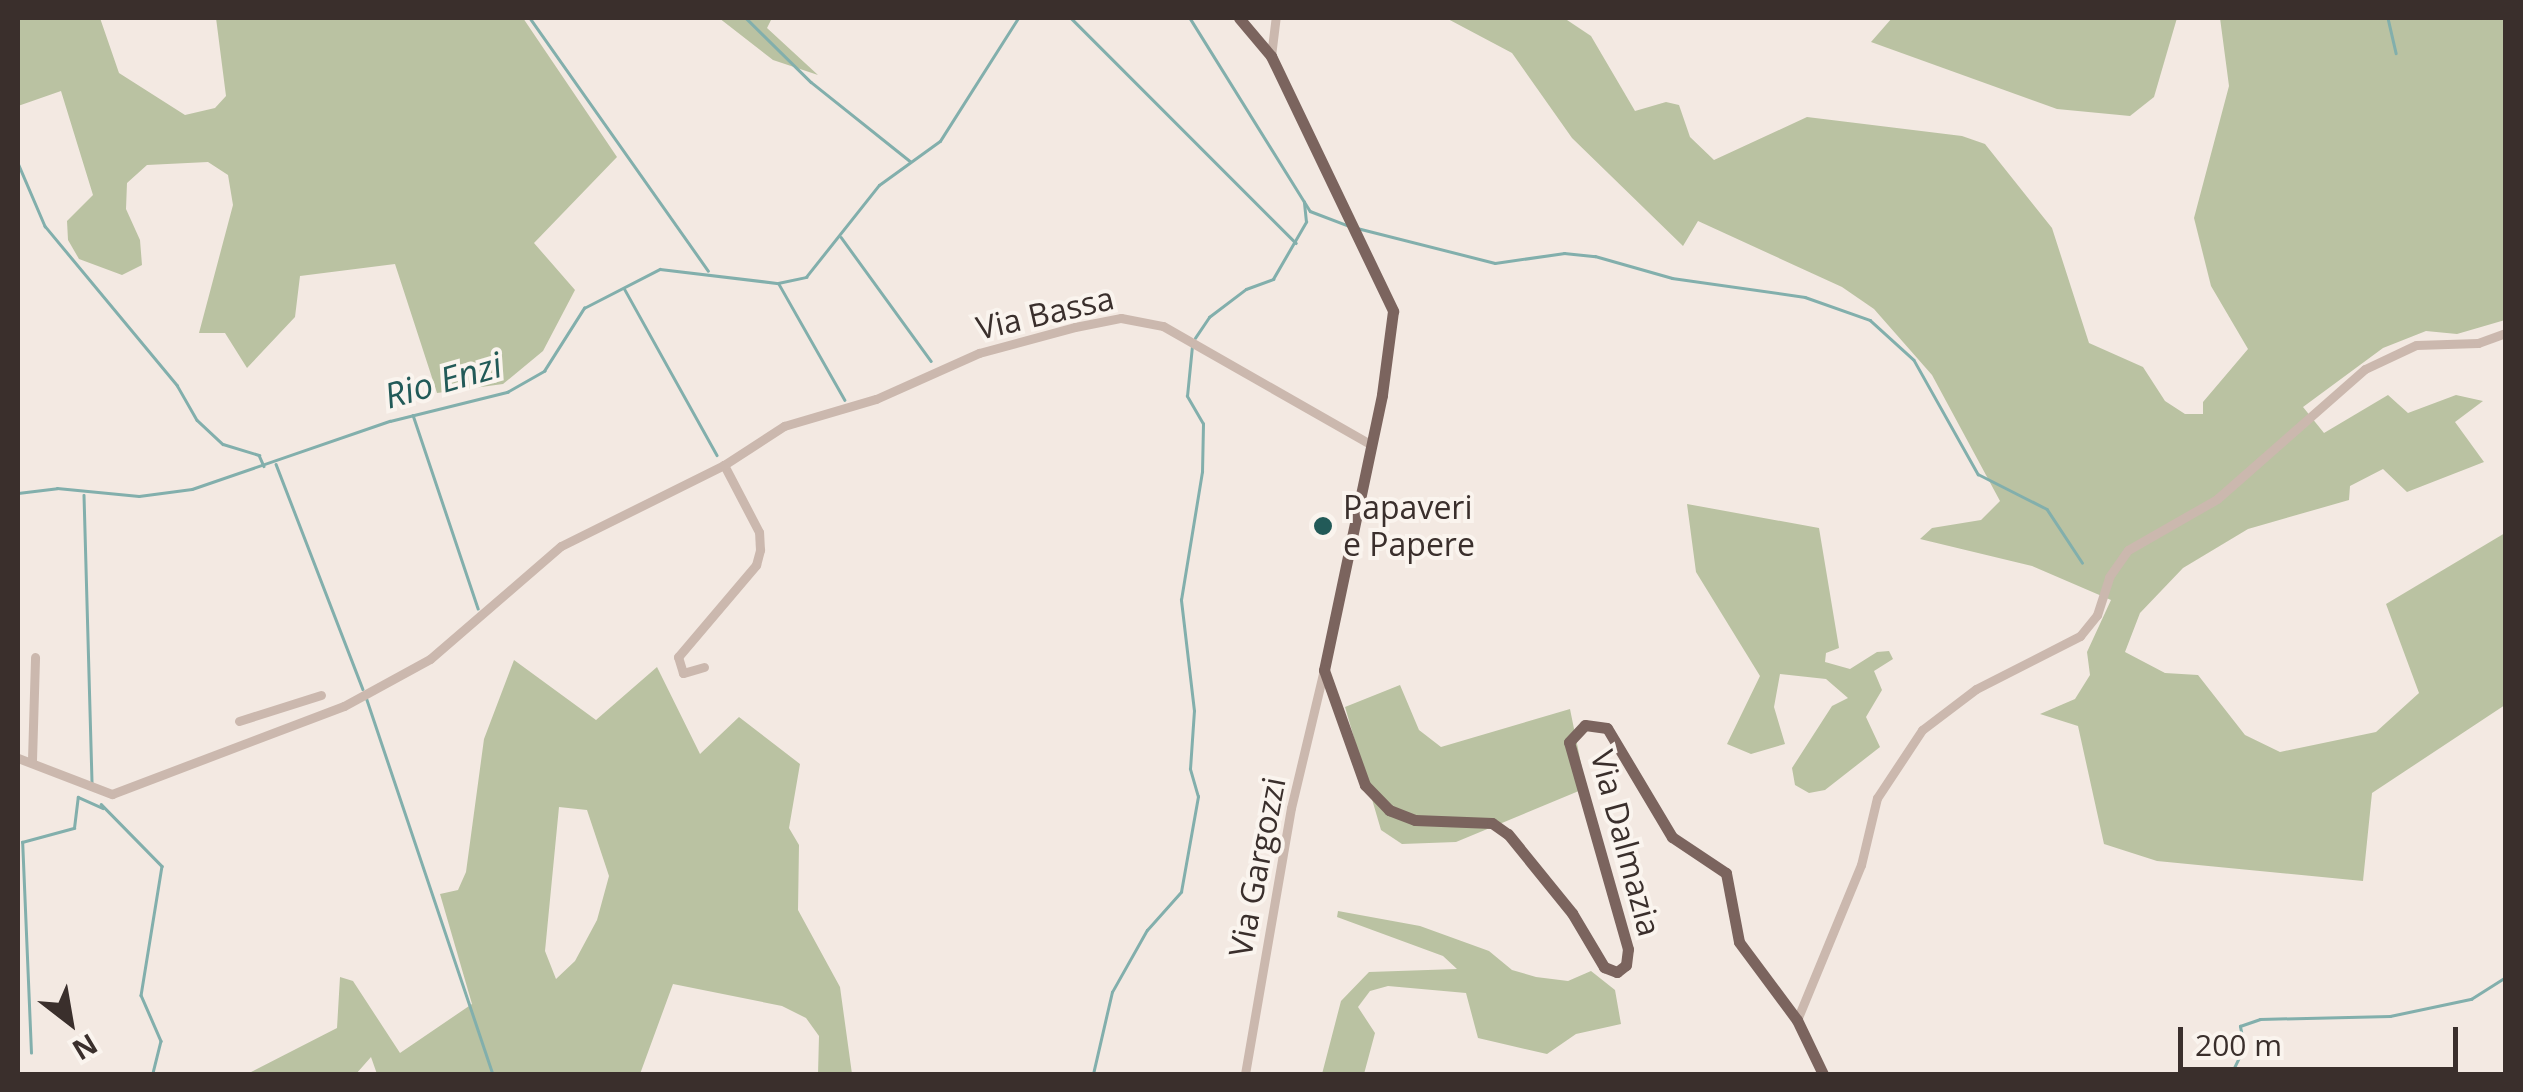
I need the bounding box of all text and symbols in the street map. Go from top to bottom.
street label: Via Bassa [972,279,1118,347]
water label: Rio Enzi [379,343,507,417]
place label: Papaveri e Papere [1343,489,1475,564]
marker: Papaveri e Papere [1312,515,1334,537]
street label: Via Dalmazia [1583,746,1669,940]
street label: Via Gargozzi [1221,774,1293,960]
north arrow [20,972,120,1072]
scale bar [2183,1007,2463,1069]
text: 200 m [2195,1024,2282,1065]
text: N [66,1026,105,1070]

